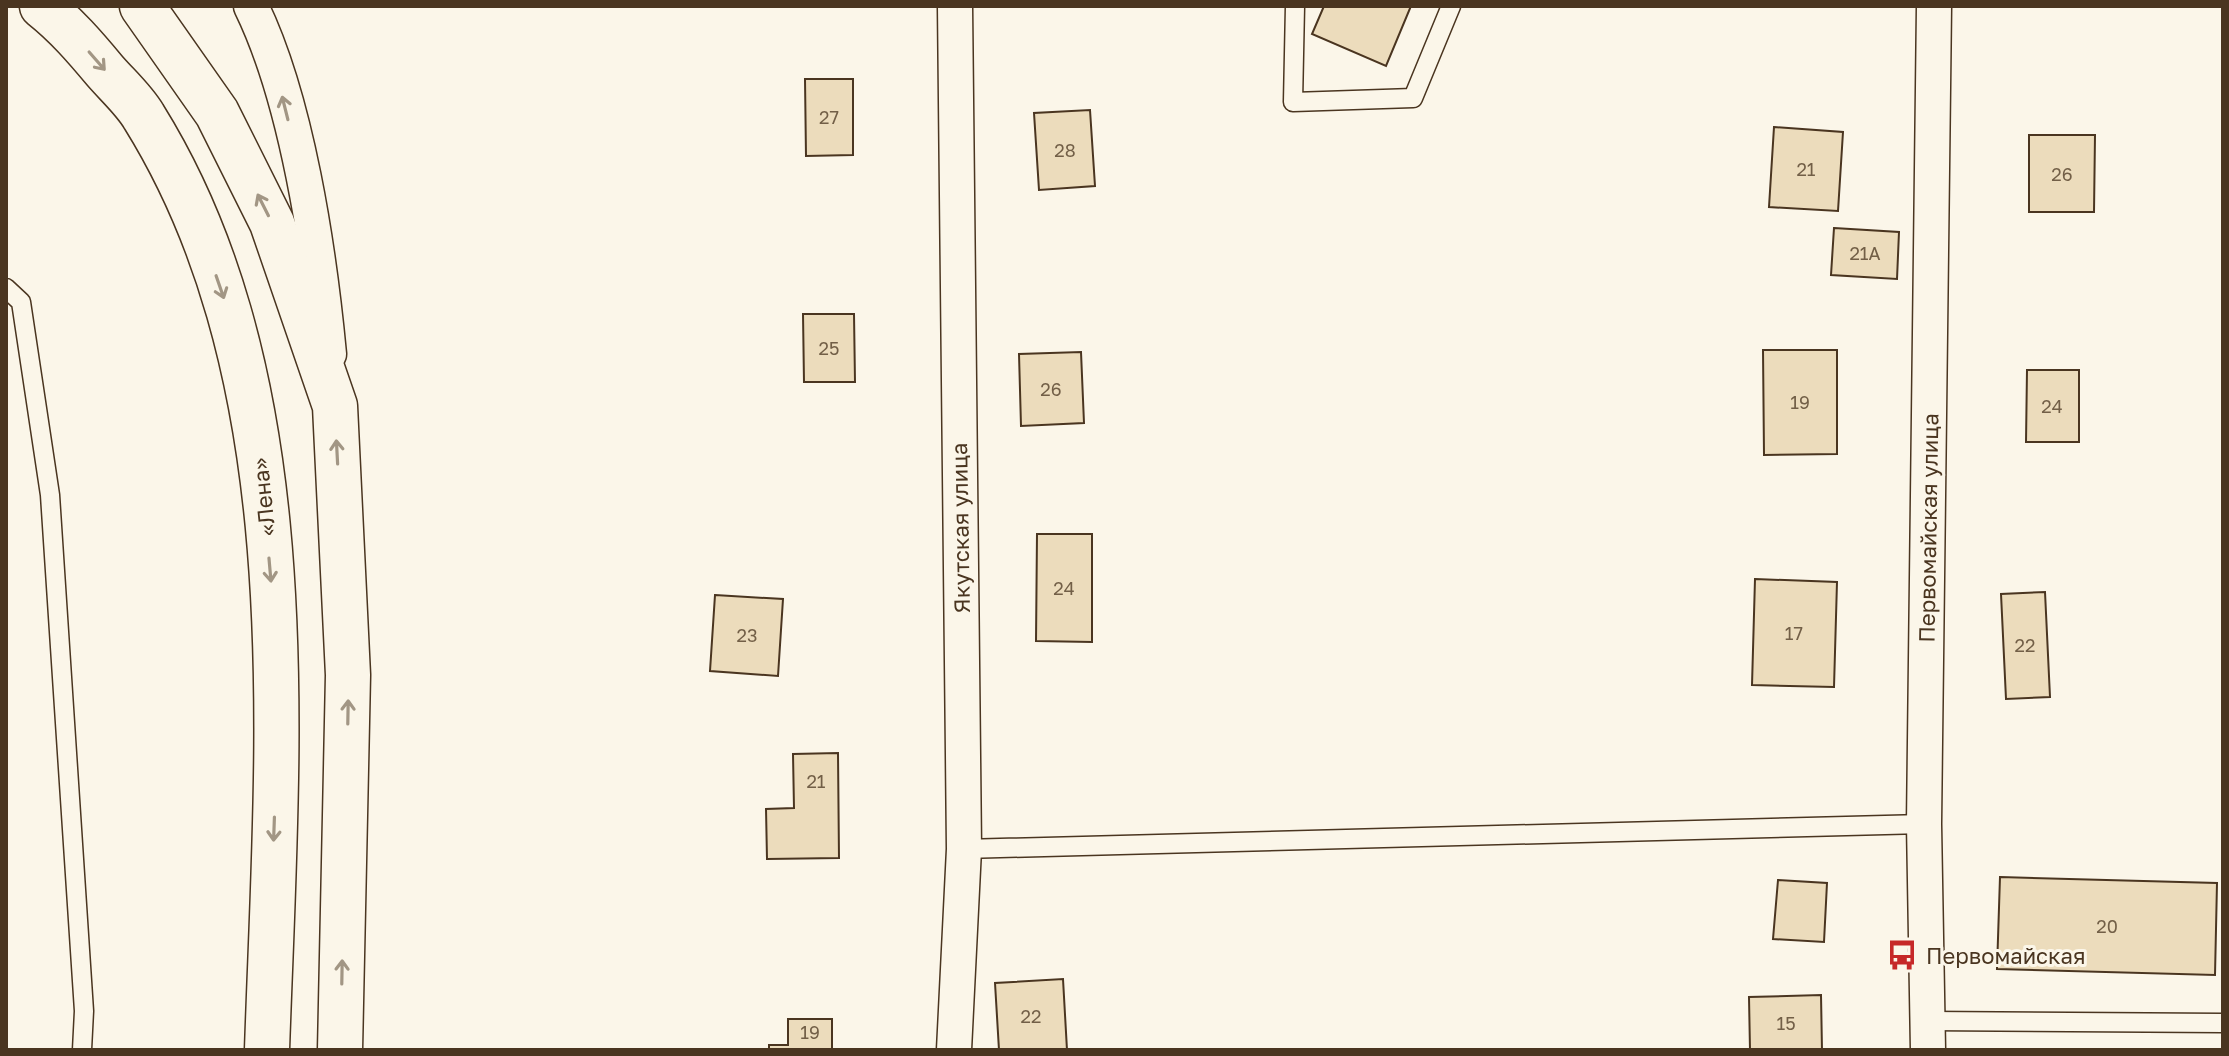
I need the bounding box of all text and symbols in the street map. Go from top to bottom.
one-way arrow [88,50,106,71]
one-way arrow [277,96,292,122]
house number: 27 [819,106,839,128]
house number: 28 [1054,139,1076,161]
house number: 21 [1796,158,1816,180]
house number: 26 [2051,163,2073,185]
one-way arrow [255,193,270,217]
house number: 21А [1849,242,1881,264]
one-way arrow [214,274,229,299]
house number: 25 [819,337,839,359]
house number: 26 [1040,378,1062,400]
house number: 19 [1790,391,1810,413]
house number: 24 [2041,395,2063,417]
street label: Первомайская улица [1912,413,1944,643]
one-way arrow [329,439,344,466]
street label: Якутская улица [945,442,975,614]
street label: «Лена» [245,457,281,537]
one-way arrow [263,556,278,583]
house number: 24 [1053,577,1075,599]
house number: 17 [1785,622,1803,644]
house number: 23 [737,624,757,646]
house number: 22 [2015,634,2035,656]
one-way arrow [340,699,355,726]
house number: 21 [806,770,826,792]
one-way arrow [267,815,282,842]
house number: 20 [2096,915,2118,937]
bus stop icon: Первомайская [1885,938,1919,972]
place label: Первомайская [1926,942,2086,969]
one-way arrow [334,959,350,986]
house number: 22 [1021,1005,1041,1027]
house number: 15 [1776,1012,1796,1034]
house number: 19 [800,1021,820,1043]

